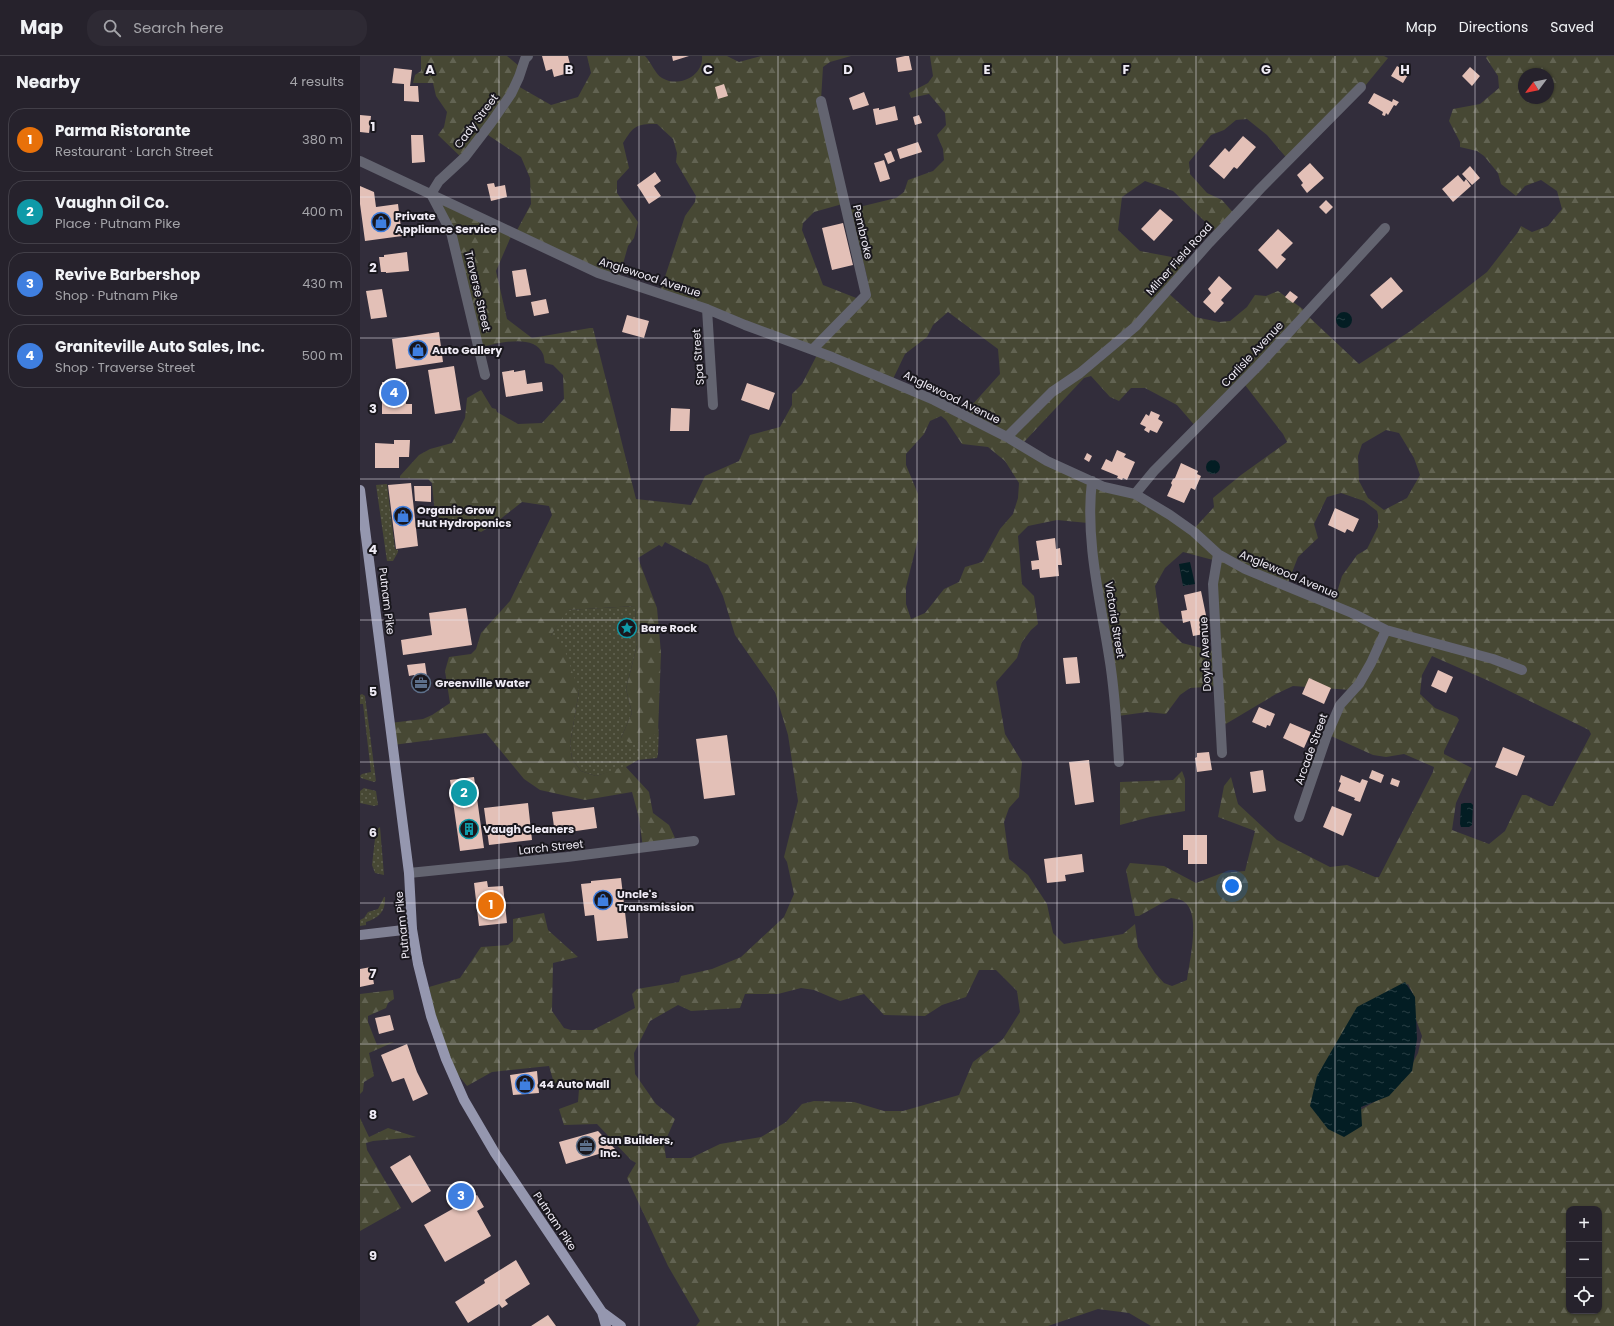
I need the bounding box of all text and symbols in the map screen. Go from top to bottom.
search box [87,10,367,46]
text: Map [20,14,63,41]
icon: search [101,17,123,39]
text: Search here [133,17,224,38]
text: Map [1406,17,1437,37]
text: Directions [1459,17,1528,37]
text: Saved [1550,17,1594,37]
text: A [425,60,435,79]
text: B [565,60,574,79]
text: C [703,60,713,79]
text: D [843,60,853,79]
text: E [983,60,991,79]
text: F [1122,60,1130,79]
text: G [1261,60,1271,79]
text: H [1400,60,1410,79]
north arrow [1518,68,1554,104]
text: Nearby [16,70,80,94]
text: 4 results [290,72,344,91]
street label: Cady Street [450,90,502,152]
text: 1 [371,117,375,136]
text: Parma Ristorante [55,120,190,141]
text: 1 [28,130,32,149]
text: 380 m [302,130,343,149]
text: Restaurant · Larch Street [55,142,213,161]
text: Vaughn Oil Co. [55,192,169,213]
text: 2 [26,202,34,221]
text: 400 m [302,202,343,221]
street label: Pembroke [849,203,877,261]
place label: Private Appliance Service [395,208,497,237]
shop icon: Private Appliance Service [370,211,392,233]
text: Place · Putnam Pike [55,214,180,233]
street label: Milner Field Road [1142,219,1216,299]
street label: Traverse Street [461,249,495,333]
street label: Anglewood Avenue [597,253,703,301]
text: 2 [369,258,377,277]
text: Revive Barbershop [55,264,200,285]
text: 3 [26,274,34,293]
text: 430 m [302,274,343,293]
text: Shop · Putnam Pike [55,286,178,305]
street label: Carlisle Avenue [1217,317,1287,391]
street label: Spa Street [688,328,708,386]
text: Graniteville Auto Sales, Inc. [55,336,265,357]
shop icon: Auto Gallery [407,339,429,361]
place label: Auto Gallery [432,342,502,358]
text: 4 [26,346,34,365]
text: 500 m [302,346,343,365]
text: Shop · Traverse Street [55,358,195,377]
street label: Anglewood Avenue [901,367,1003,428]
pin: 4 [381,378,407,408]
text: 3 [369,399,377,418]
place label: Organic Grow Hut Hydroponics [417,502,511,531]
shop icon: Organic Grow Hut Hydroponics [392,505,414,527]
text: 4 [369,540,378,559]
street label: Anglewood Avenue [1237,546,1341,602]
street label: Putnam Pike [375,566,399,636]
street label: Victoria Street [1101,581,1129,659]
street label: Doyle Avenue [1195,616,1215,692]
place icon: Bare Rock [616,617,638,639]
place label: Bare Rock [641,620,697,636]
office icon: Greenville Water [410,672,432,694]
place label: Greenville Water [435,675,530,691]
text: 5 [369,682,377,701]
street label: Arcade Street [1291,711,1331,787]
pin: 2 [451,778,477,808]
building icon: Vaugh Cleaners [458,818,480,840]
place label: Vaugh Cleaners [483,821,574,837]
text: 6 [369,823,377,842]
street label: Larch Street [518,836,584,858]
your location [1222,876,1242,896]
place label: Uncle's Transmission [617,886,694,915]
shop icon: Uncle's Transmission [592,889,614,911]
street label: Putnam Pike [390,890,413,960]
pin: 1 [478,890,504,920]
text: 7 [370,964,377,983]
shop icon: 44 Auto Mall [514,1073,536,1095]
place label: 44 Auto Mall [539,1076,610,1092]
text: 8 [369,1105,377,1124]
place label: Sun Builders, Inc. [600,1132,673,1161]
office icon: Sun Builders, Inc. [575,1135,597,1157]
pin: 3 [448,1181,474,1211]
street label: Putnam Pike [529,1188,581,1254]
map controls [1566,1206,1602,1314]
button: + [1566,1206,1602,1242]
button: − [1566,1242,1602,1278]
text: 9 [369,1246,377,1265]
button: locate [1566,1278,1602,1314]

